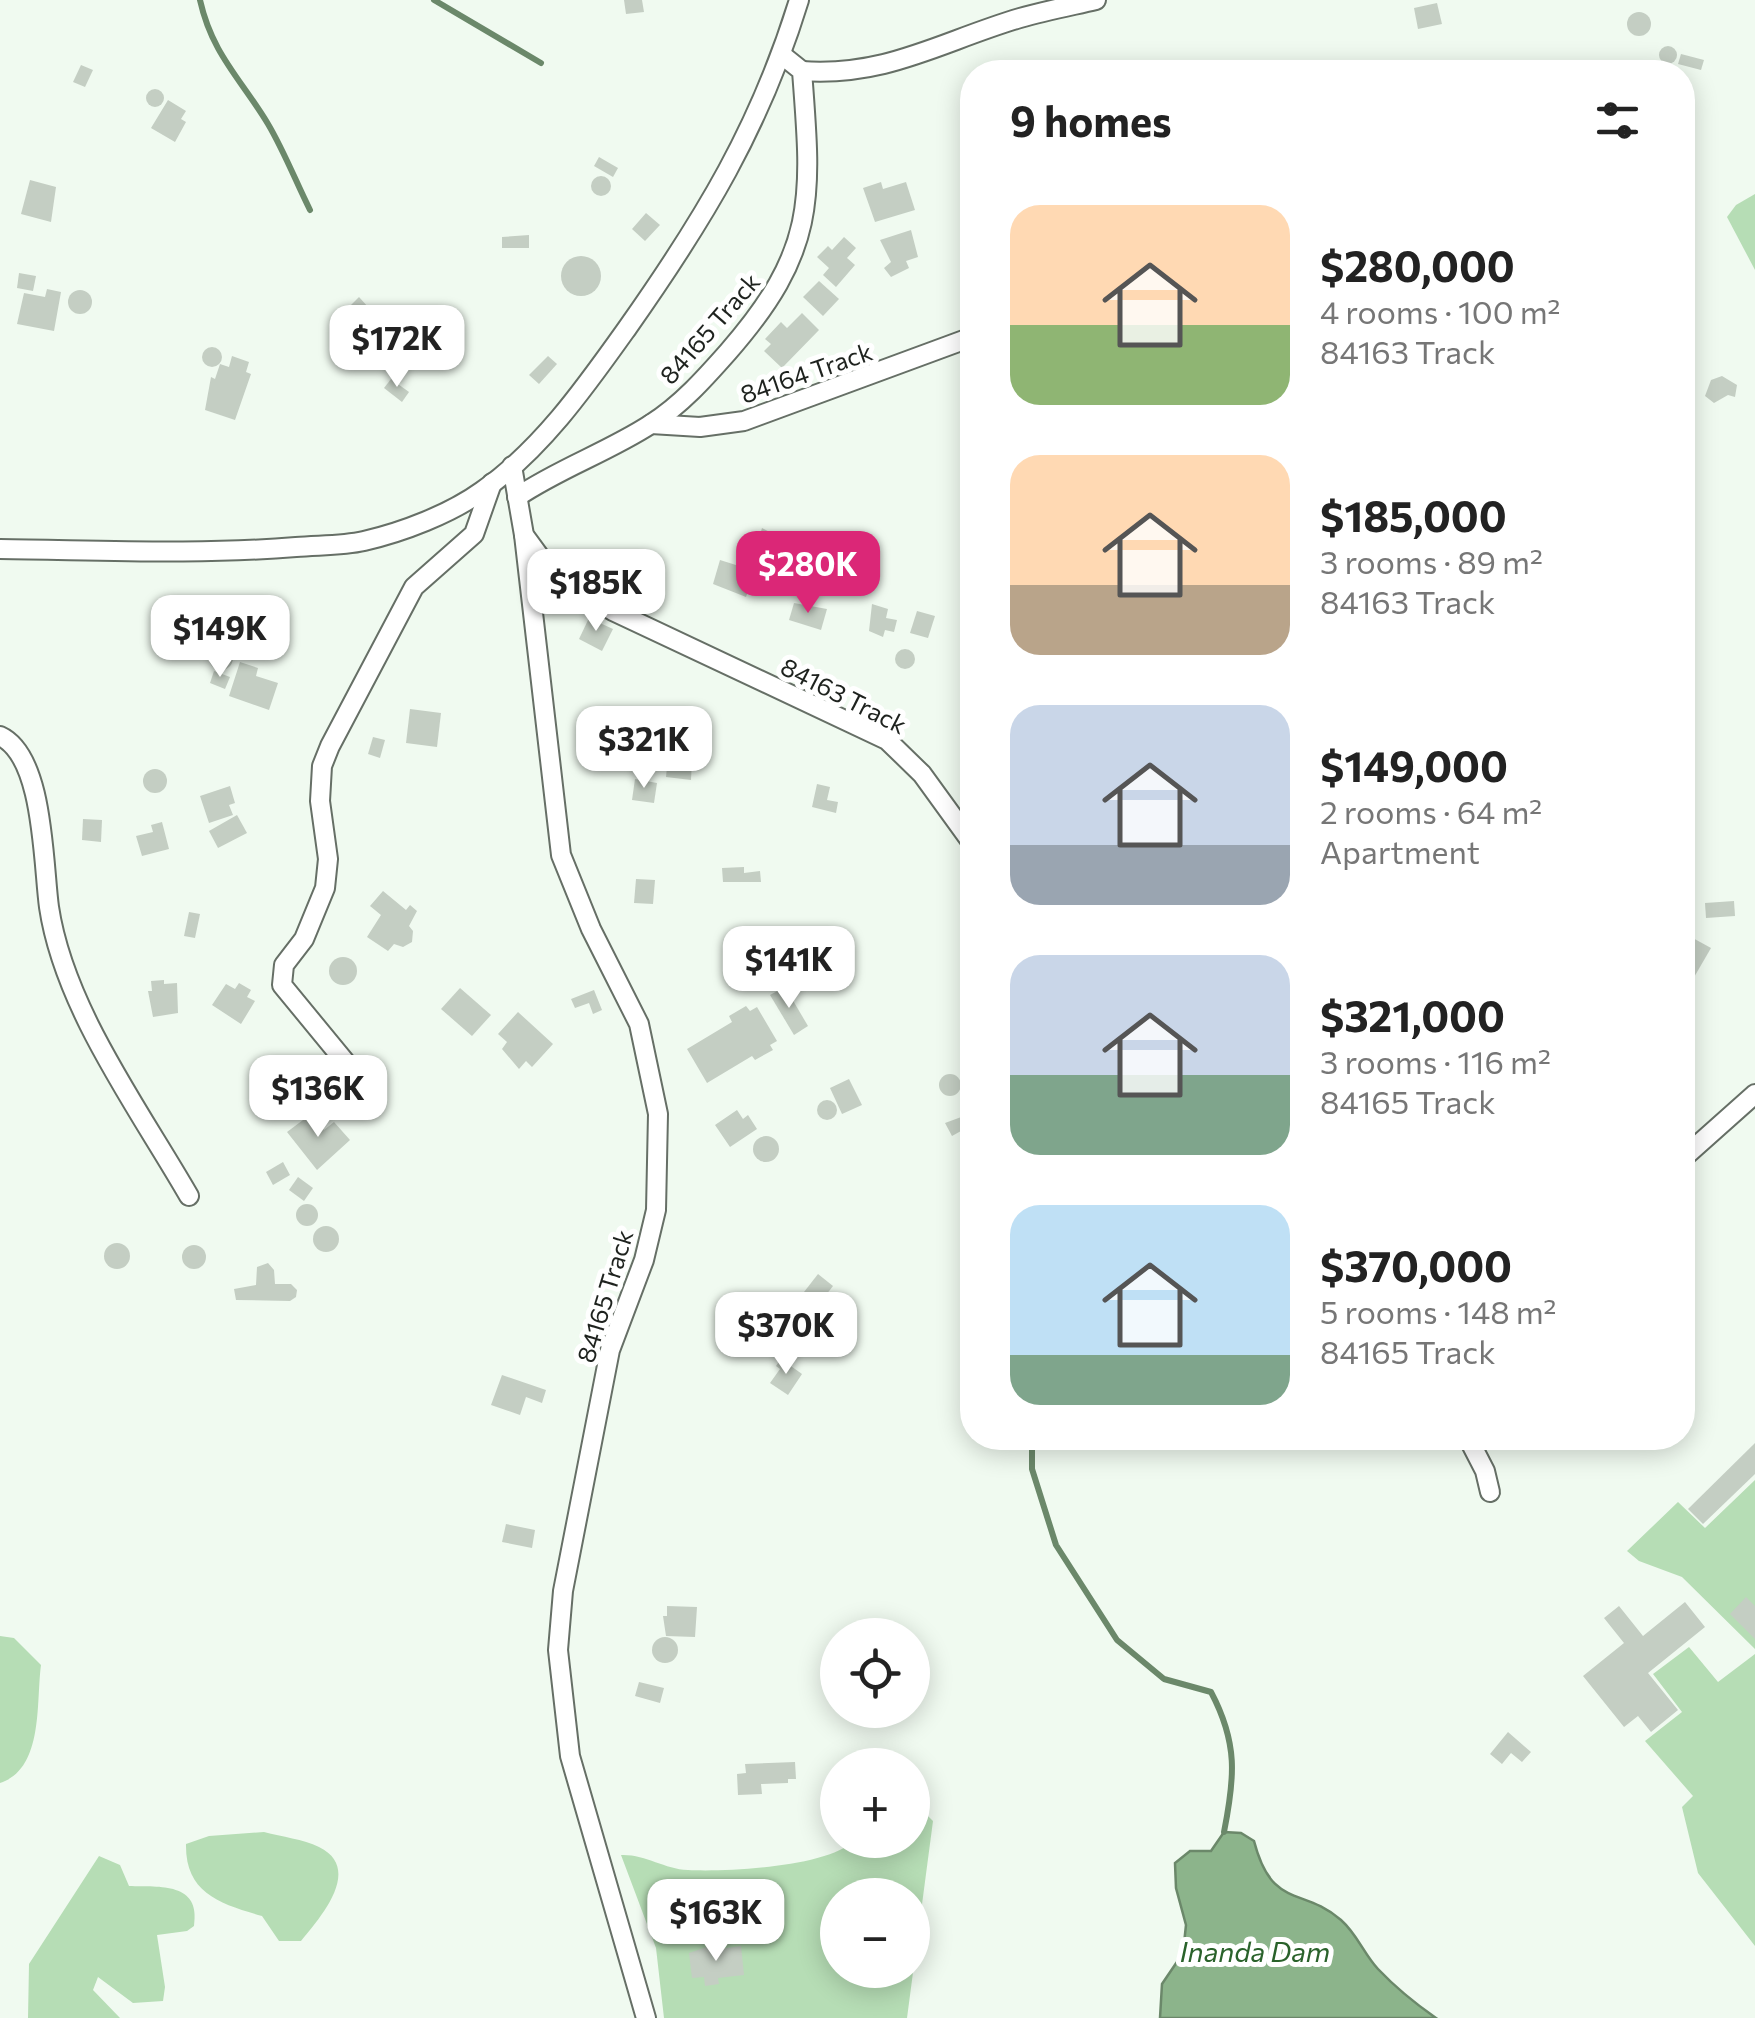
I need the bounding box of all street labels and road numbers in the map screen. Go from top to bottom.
street label: 84165 Track [653,266,766,390]
street label: 84164 Track [736,335,876,409]
street label: 84163 Track [776,651,912,740]
street label: 84165 Track [570,1226,639,1366]

